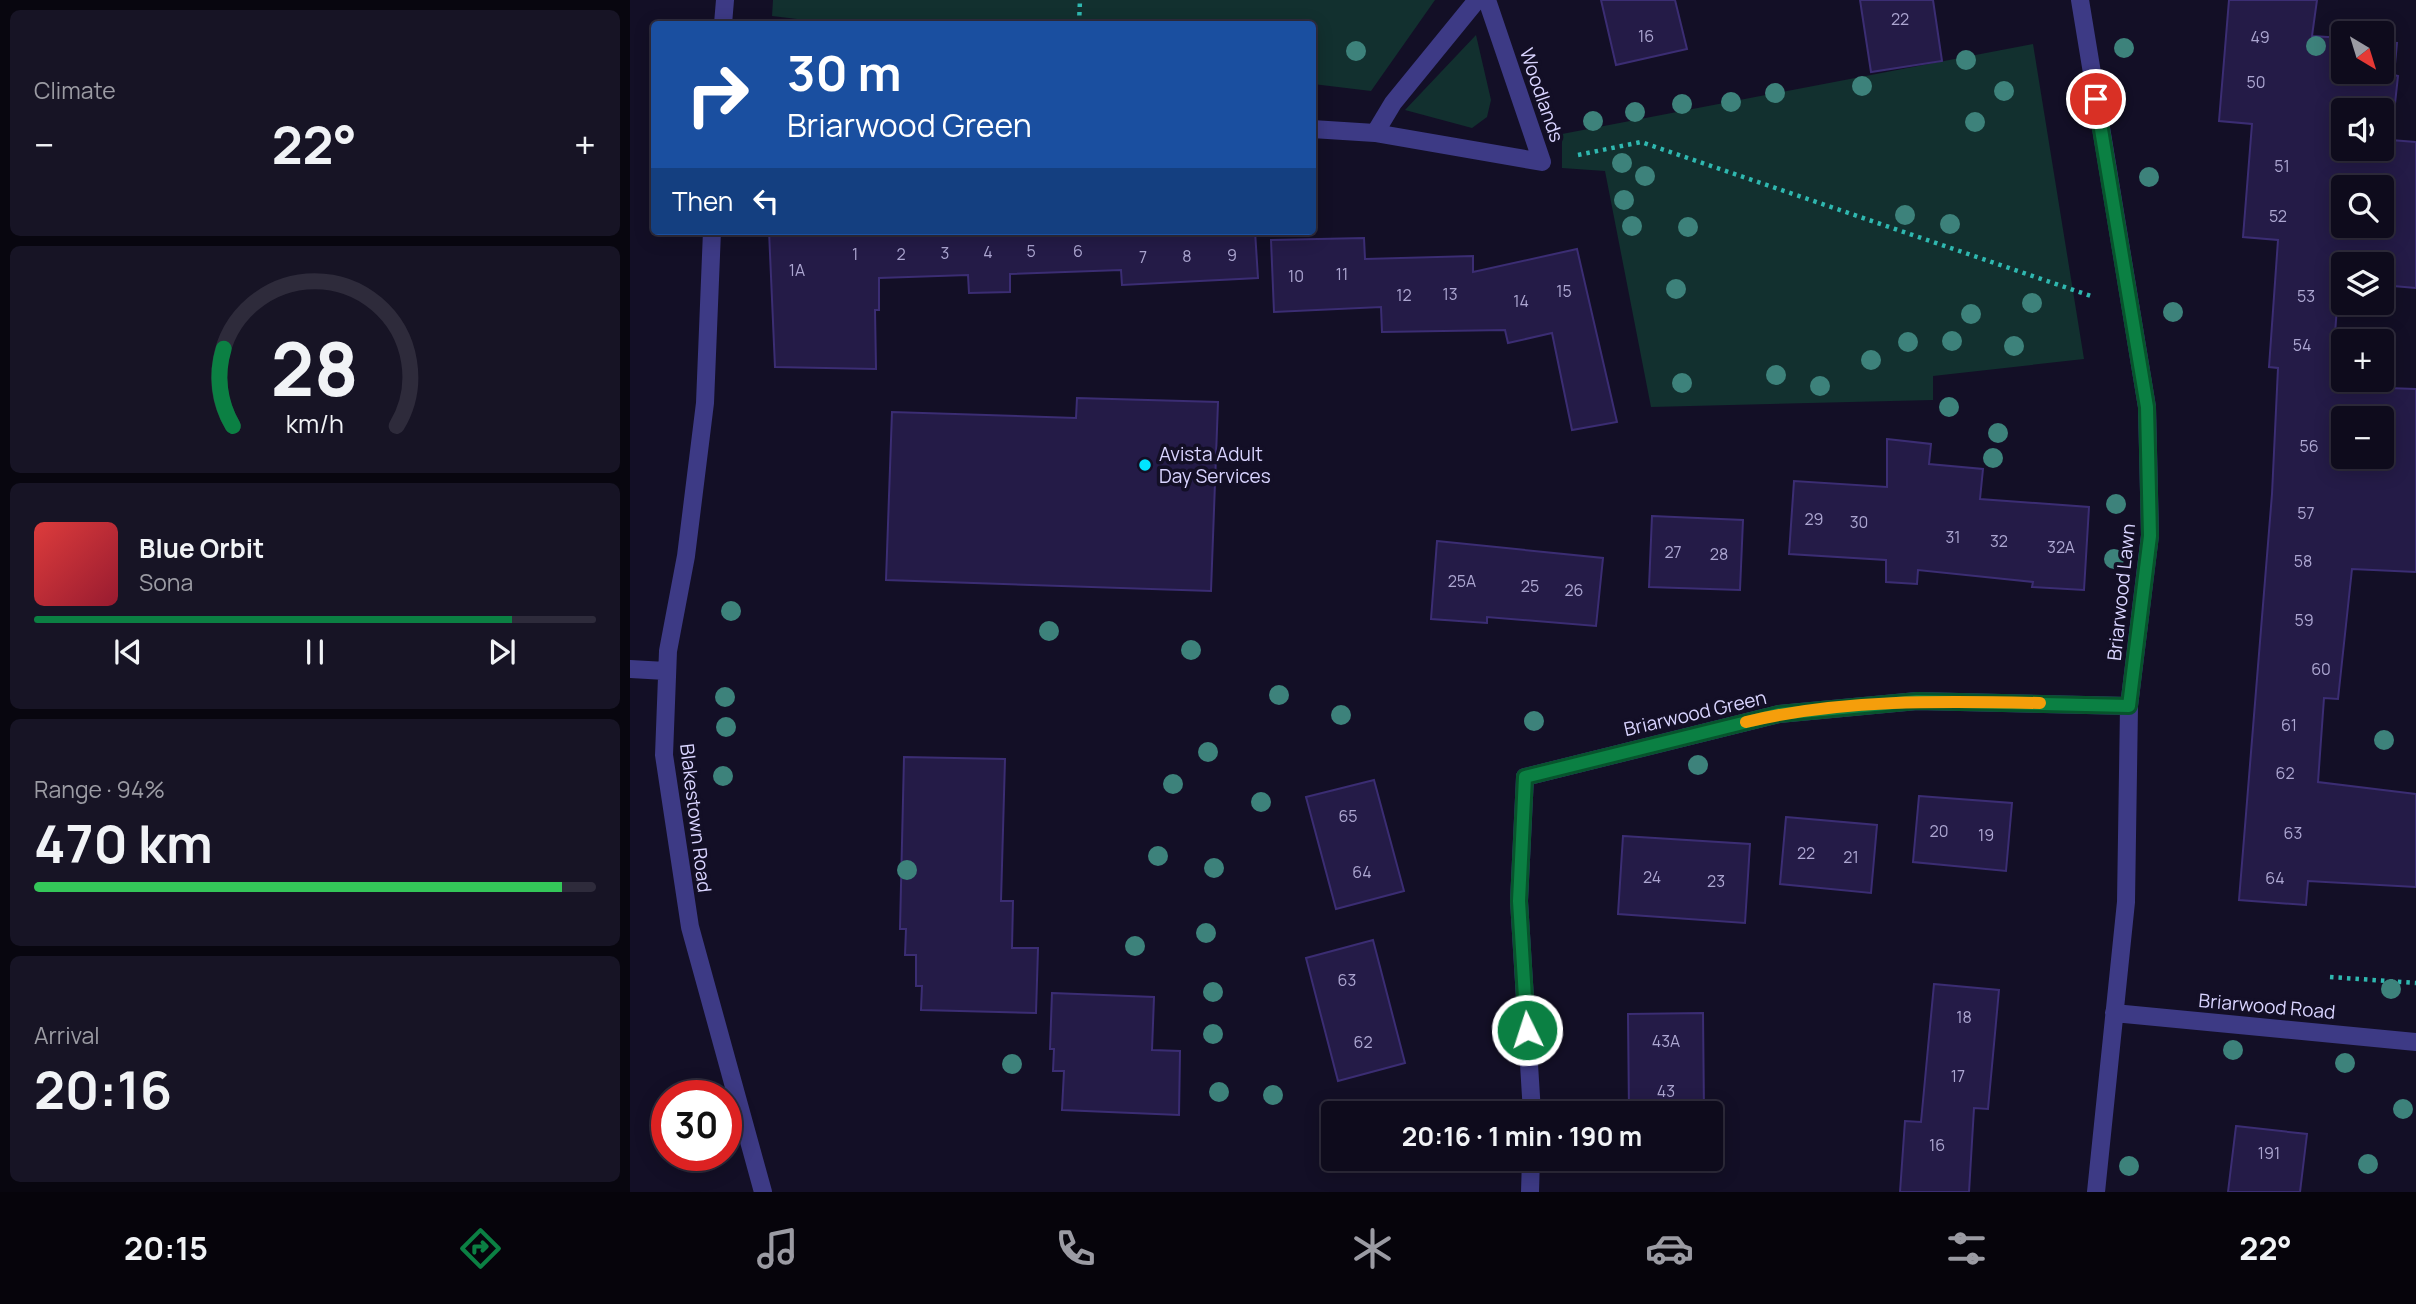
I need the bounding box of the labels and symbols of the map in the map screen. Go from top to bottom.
house number: 22 [1891,8,1909,30]
north arrow [2331,21,2394,84]
house number: 16 [1638,25,1654,47]
house number: 49 [2250,26,2270,48]
street label: Woodlands [1514,45,1570,145]
pin [2066,69,2126,129]
house number: 50 [2247,71,2266,93]
house number: 51 [2274,155,2290,177]
house number: 52 [2269,205,2287,227]
house number: 5 [1026,240,1036,262]
house number: 6 [1073,240,1083,262]
house number: 4 [983,241,993,263]
house number: 3 [941,242,949,264]
house number: 1 [852,243,858,265]
house number: 2 [896,243,906,265]
house number: 9 [1227,244,1237,266]
house number: 8 [1182,245,1192,267]
house number: 7 [1139,246,1147,268]
house number: 1A [789,259,805,281]
house number: 11 [1336,263,1348,285]
house number: 10 [1288,265,1304,287]
house number: 15 [1556,280,1572,302]
house number: 13 [1442,283,1458,305]
house number: 12 [1396,284,1412,306]
house number: 53 [2297,285,2315,307]
house number: 14 [1513,290,1529,312]
house number: 54 [2293,334,2311,356]
house number: 56 [2299,435,2319,457]
place label: Avista Adult Day Services [1159,441,1271,489]
marker: Avista Adult Day Services [1137,457,1153,473]
house number: 57 [2297,502,2315,524]
house number: 29 [1804,508,1824,530]
house number: 30 [1850,511,1868,533]
street label: Briarwood Lawn [2101,522,2141,662]
house number: 31 [1945,526,1961,548]
house number: 32 [1990,530,2008,552]
house number: 32A [2047,536,2075,558]
house number: 27 [1664,541,1682,563]
house number: 28 [1710,543,1728,565]
house number: 58 [2294,550,2312,572]
house number: 25A [1448,570,1476,592]
house number: 25 [1521,575,1539,597]
house number: 26 [1564,579,1584,601]
house number: 59 [2294,609,2314,631]
house number: 60 [2311,658,2331,680]
street label: Briarwood Green [1621,684,1769,742]
house number: 61 [2281,714,2297,736]
street label: Blakestown Road [674,742,718,894]
house number: 62 [2275,762,2295,784]
house number: 65 [1338,805,1358,827]
house number: 20 [1930,820,1948,842]
house number: 63 [2284,822,2302,844]
house number: 19 [1978,824,1994,846]
house number: 22 [1797,842,1815,864]
house number: 21 [1843,846,1859,868]
house number: 64 [1352,861,1372,883]
house number: 24 [1643,866,1661,888]
house number: 64 [2265,867,2285,889]
house number: 23 [1707,870,1725,892]
house number: 63 [1338,969,1356,991]
street label: Briarwood Road [2198,987,2336,1025]
position arrow [1490,993,1564,1067]
house number: 18 [1956,1006,1972,1028]
house number: 43A [1652,1030,1680,1052]
house number: 62 [1353,1031,1373,1053]
house number: 17 [1951,1065,1965,1087]
speed limit sign: 30 [651,1080,742,1171]
house number: 43 [1657,1080,1675,1102]
house number: 16 [1929,1134,1945,1156]
house number: 191 [2258,1142,2280,1164]

